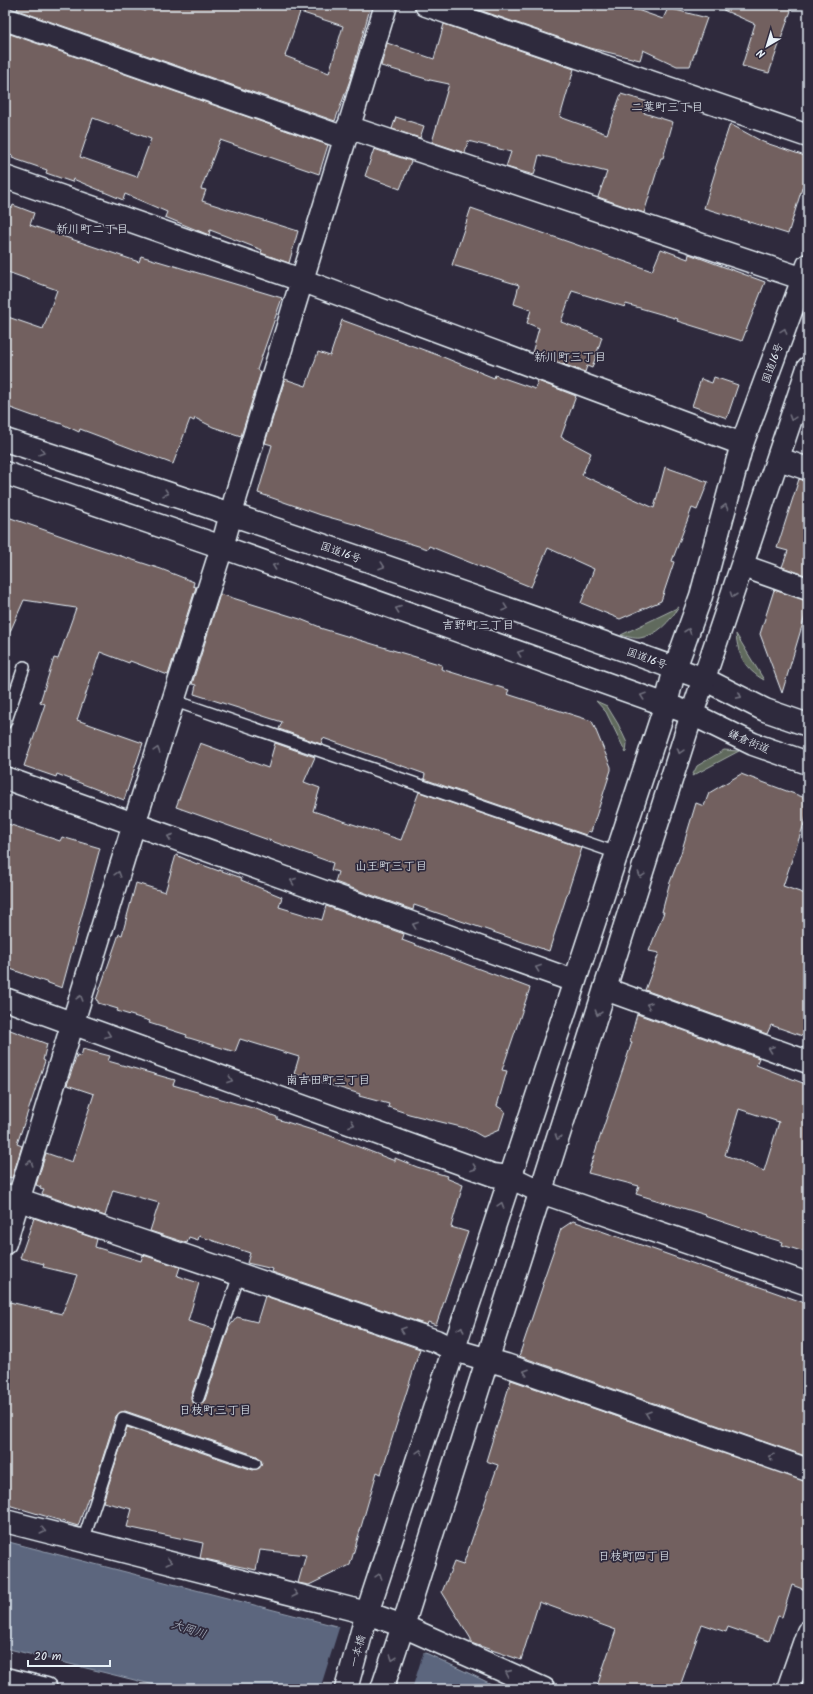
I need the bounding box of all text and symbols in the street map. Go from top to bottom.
north arrow [747,26,787,66]
text: N [753,44,770,62]
district label: 二葉町三丁目 [631,98,703,117]
district label: 新川町二丁目 [56,220,128,239]
one-way arrow [780,327,788,334]
street label: 国道16号 [757,340,789,386]
district label: 新川町三丁目 [534,348,606,367]
one-way arrow [788,415,797,422]
one-way arrow [38,448,45,456]
one-way arrow [162,488,169,496]
one-way arrow [720,504,729,511]
street label: 国道16号 [318,538,364,568]
one-way arrow [378,561,385,569]
one-way arrow [272,562,279,570]
one-way arrow [729,591,738,598]
one-way arrow [501,603,508,612]
one-way arrow [394,605,401,614]
district label: 吉野町三丁目 [442,616,514,635]
one-way arrow [684,628,692,635]
street label: 国道16号 [624,643,670,675]
one-way arrow [517,649,524,657]
one-way arrow [639,692,646,701]
one-way arrow [735,692,742,699]
street label: 鎌倉街道 [725,725,772,759]
one-way arrow [152,747,161,754]
one-way arrow [677,748,685,755]
one-way arrow [167,833,174,842]
district label: 山王町三丁目 [355,857,427,876]
one-way arrow [113,871,122,878]
one-way arrow [637,872,646,879]
one-way arrow [289,877,296,886]
one-way arrow [412,921,419,929]
one-way arrow [534,965,541,973]
one-way arrow [75,995,84,1002]
one-way arrow [646,1001,653,1009]
one-way arrow [594,1009,603,1016]
one-way arrow [104,1031,111,1039]
one-way arrow [768,1045,775,1053]
district label: 南吉田町三丁目 [286,1071,370,1090]
one-way arrow [226,1075,233,1083]
one-way arrow [349,1119,356,1127]
one-way arrow [555,1133,563,1140]
one-way arrow [25,1160,34,1167]
one-way arrow [471,1163,478,1172]
one-way arrow [496,1202,505,1209]
one-way arrow [456,1325,464,1332]
one-way arrow [399,1326,406,1335]
one-way arrow [522,1368,529,1376]
district label: 日枝町三丁目 [179,1401,251,1420]
one-way arrow [645,1411,652,1419]
one-way arrow [415,1449,424,1456]
one-way arrow [768,1453,775,1462]
one-way arrow [40,1526,46,1534]
district label: 日枝町四丁目 [598,1547,670,1566]
one-way arrow [166,1558,172,1566]
one-way arrow [375,1572,383,1579]
one-way arrow [292,1590,298,1598]
water label: 大岡川 [169,1615,209,1644]
street label: 一本橋 [345,1633,371,1670]
scale bar [28,1642,110,1668]
text: 20 m [34,1647,62,1666]
one-way arrow [389,1654,397,1661]
one-way arrow [505,1670,513,1678]

